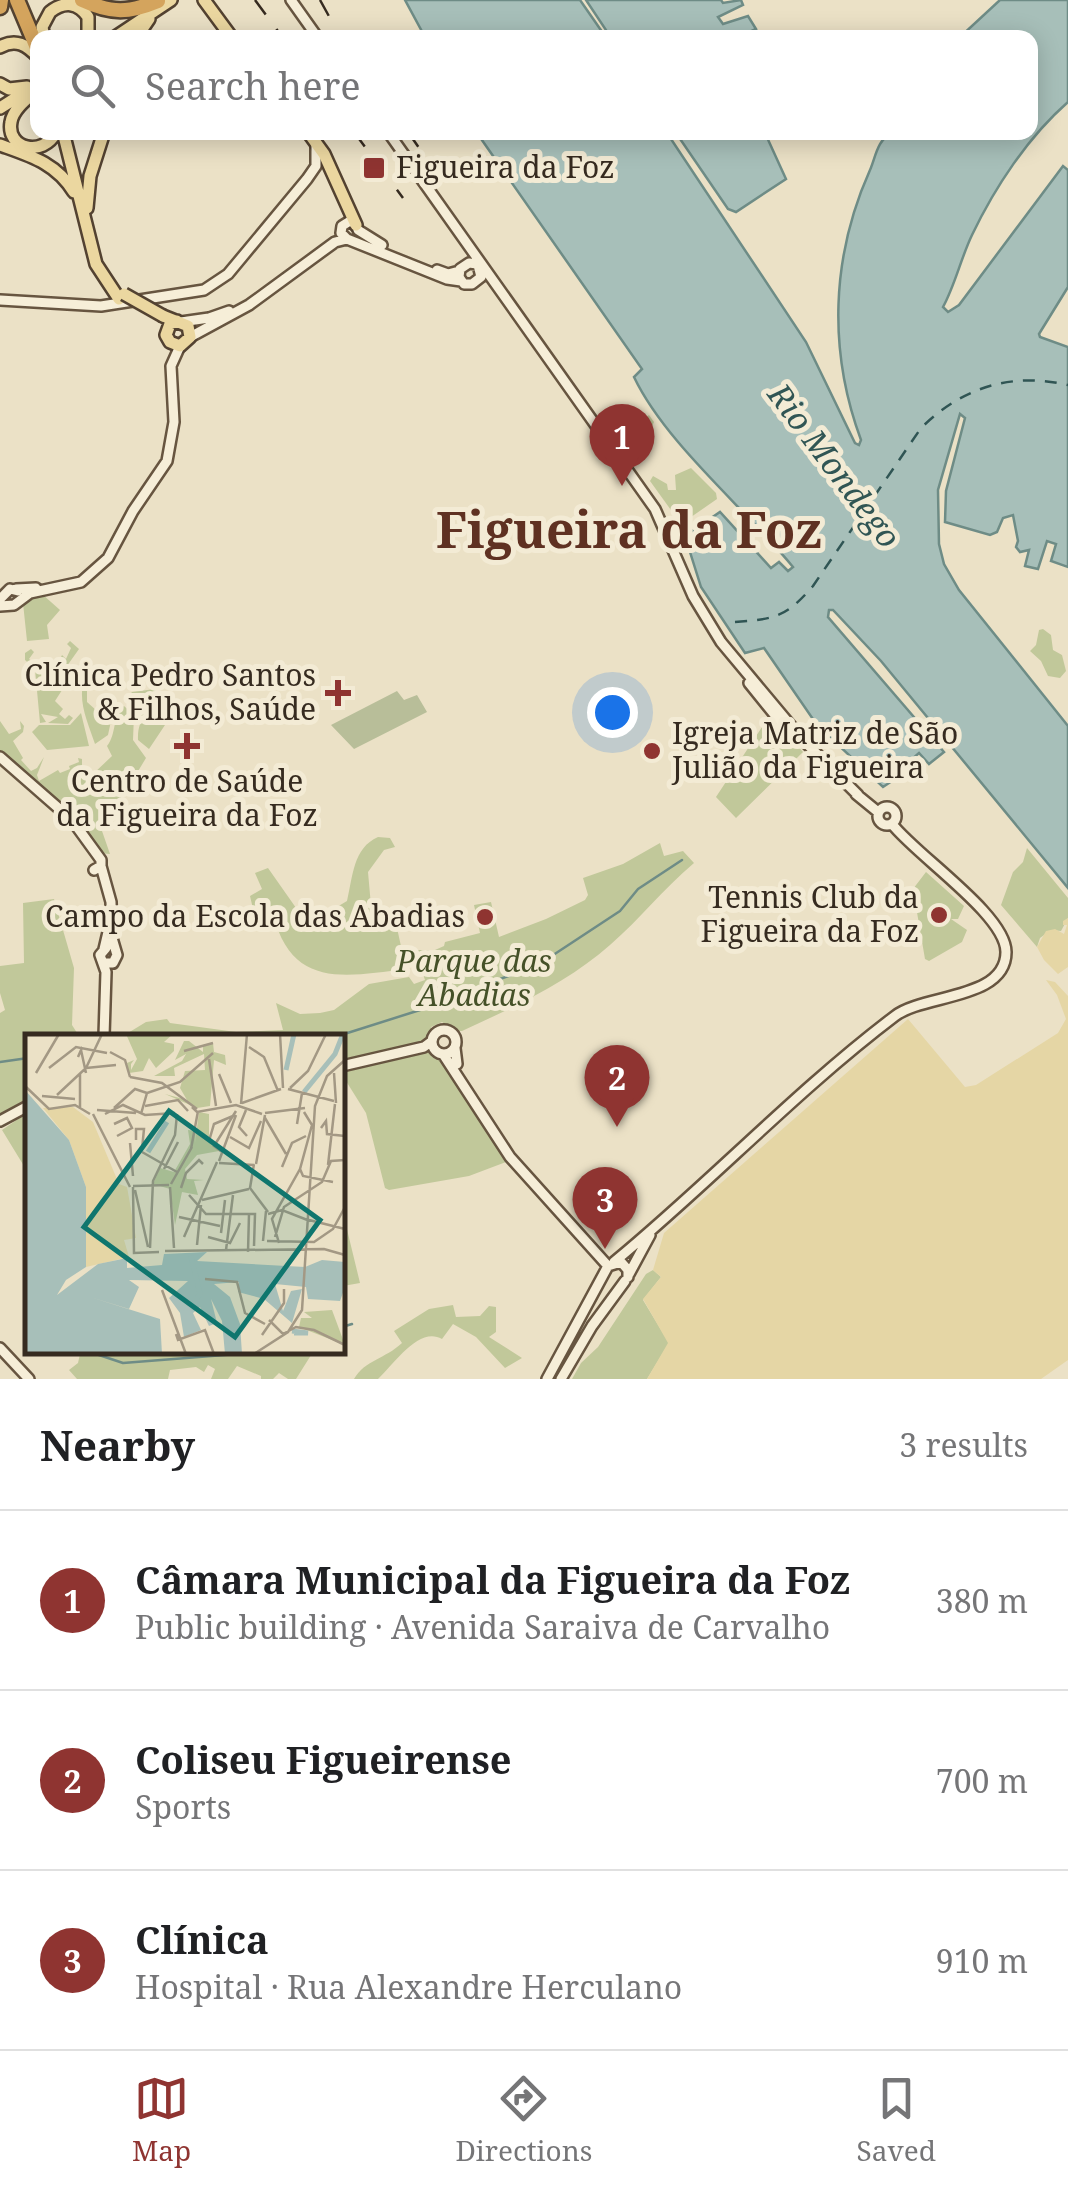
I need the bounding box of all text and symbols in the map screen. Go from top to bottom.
search box [30,30,1038,140]
icon: search [65,58,120,113]
text: Search here [145,59,361,111]
place label: Figueira da Foz [396,146,615,187]
marker: Figueira da Foz [361,155,387,181]
water label: Rio Mondego [759,373,911,556]
pin: 1 [590,404,654,486]
district label: Figueira da Foz [436,495,822,563]
place label: Clínica Pedro Santos & Filhos, Saúde [24,654,316,729]
marker: Clínica Pedro Santos & Filhos, Saúde [325,680,351,706]
your location [587,687,638,738]
place label: Igreja Matriz de São Julião da Figueira [671,712,958,787]
marker: Centro de Saúde da Figueira da Foz [174,733,200,759]
marker: Igreja Matriz de São Julião da Figueira [641,740,663,762]
place label: Centro de Saúde da Figueira da Foz [56,760,318,835]
place label: Tennis Club da Figueira da Foz [700,876,919,951]
place label: Campo da Escola das Abadias [45,895,465,936]
marker: Tennis Club da Figueira da Foz [928,904,950,926]
marker: Campo da Escola das Abadias [474,906,496,928]
park label: Parque das Abadias [395,940,552,1015]
inset map [25,1034,345,1354]
pin: 2 [584,1044,650,1127]
pin: 3 [572,1166,638,1249]
text: Nearby [40,1416,195,1473]
text: 3 results [899,1423,1028,1466]
text: Câmara Municipal da Figueira da Foz [135,1553,850,1605]
text: 1 [63,1579,82,1622]
text: 380 m [936,1579,1028,1622]
text: Public building · Avenida Saraiva de Carvalho [135,1605,830,1648]
text: Coliseu Figueirense [135,1733,511,1785]
text: 2 [63,1759,82,1802]
text: 700 m [936,1759,1028,1802]
text: Sports [135,1785,231,1828]
text: Clínica [135,1913,269,1965]
text: 3 [63,1939,82,1982]
text: 910 m [936,1939,1028,1982]
text: Hospital · Rua Alexandre Herculano [135,1965,682,2008]
tab: Map [132,2071,191,2169]
tab: Directions [455,2071,592,2169]
tab: Saved [857,2071,936,2169]

